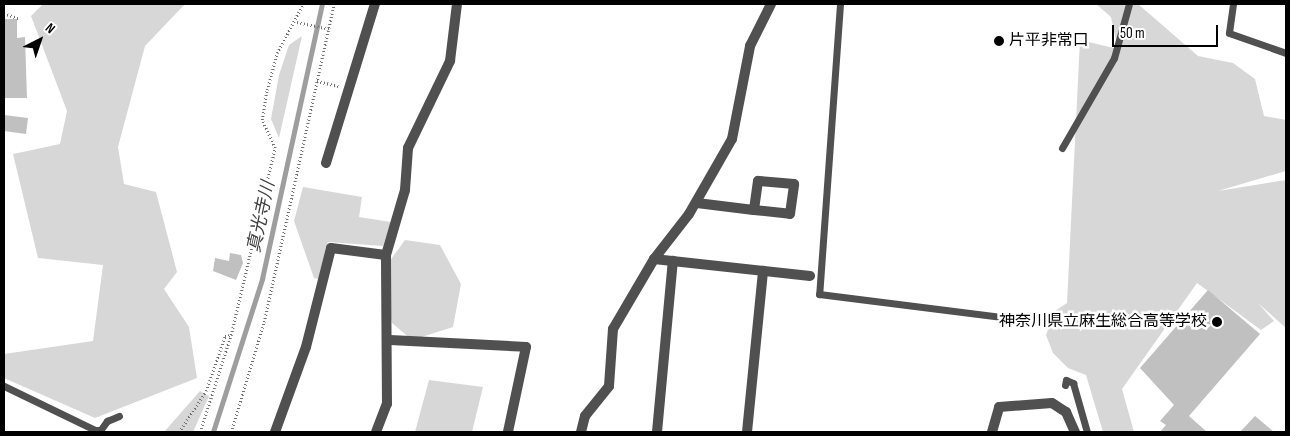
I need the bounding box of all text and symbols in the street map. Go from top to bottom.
north arrow [15,15,65,65]
scale bar [1115,15,1221,47]
text: N [42,19,59,37]
text: 50 m [1120,24,1145,43]
place label: 片平非常口 [1009,31,1089,51]
marker: 片平非常口 [993,35,1005,47]
water label: 真光寺川 [244,180,280,254]
place label: 神奈川県立麻生総合高等学校 [999,312,1207,332]
marker: 神奈川県立麻生総合高等学校 [1211,316,1223,328]

